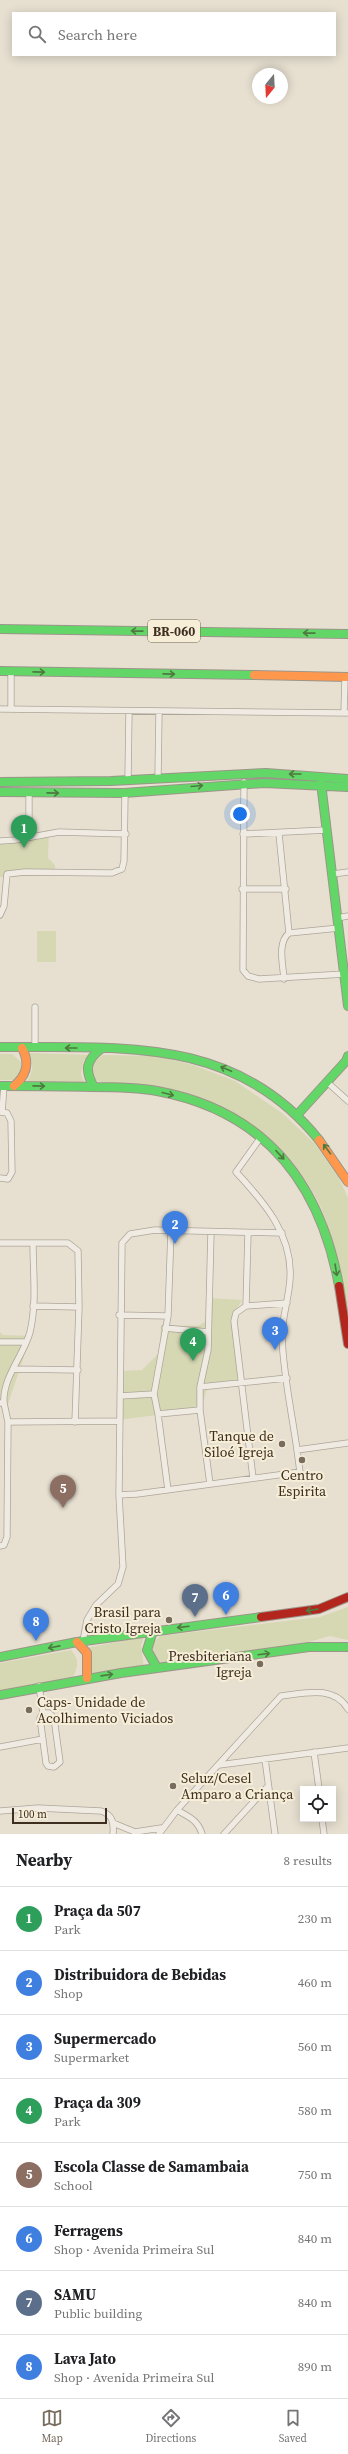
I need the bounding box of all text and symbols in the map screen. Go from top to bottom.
search box [12,12,336,56]
icon: search [26,23,48,45]
text: Search here [58,24,137,45]
north arrow [252,68,288,104]
road number: BR-060 [148,620,200,642]
one-way arrow [131,627,144,635]
one-way arrow [303,629,316,637]
one-way arrow [32,668,45,676]
one-way arrow [162,670,175,678]
one-way arrow [289,770,302,778]
one-way arrow [190,782,203,790]
one-way arrow [46,789,59,797]
your location [230,804,250,824]
pin: 1 [11,815,37,848]
one-way arrow [65,1044,78,1052]
one-way arrow [221,1065,233,1073]
one-way arrow [32,1082,45,1090]
one-way arrow [162,1090,175,1098]
one-way arrow [323,1144,331,1155]
one-way arrow [276,1150,285,1160]
pin: 2 [162,1211,188,1244]
one-way arrow [332,1263,340,1276]
pin: 3 [262,1317,288,1350]
pin: 4 [180,1328,206,1361]
place label: Tanque de Siloé Igreja [204,1426,275,1462]
marker: Tanque de Siloé Igreja [277,1439,287,1449]
marker: Centro Espirita [297,1455,307,1465]
place label: Centro Espirita [278,1465,327,1501]
pin: 5 [50,1475,76,1508]
pin: 6 [213,1582,239,1615]
pin: 7 [182,1584,208,1617]
place label: Brasil para Cristo Igreja [84,1602,162,1638]
one-way arrow [306,1606,319,1614]
pin: 8 [23,1608,49,1641]
marker: Brasil para Cristo Igreja [164,1615,174,1625]
one-way arrow [177,1623,190,1631]
one-way arrow [48,1643,61,1651]
place label: Presbiteriana Igreja [168,1646,253,1682]
one-way arrow [257,1650,270,1658]
marker: Presbiteriana Igreja [255,1659,265,1669]
one-way arrow [100,1671,113,1679]
place label: Caps- Unidade de Acolhimento Viciados [37,1692,173,1728]
marker: Caps- Unidade de Acolhimento Viciados [24,1705,34,1715]
place label: Seluz/Cesel Amparo a Criança [181,1768,294,1804]
marker: Seluz/Cesel Amparo a Criança [168,1781,178,1791]
map controls [300,1786,336,1822]
button: locate [300,1786,336,1822]
scale bar [12,1806,107,1825]
text: 100 m [18,1807,47,1822]
text: Nearby [16,1848,72,1872]
text: 8 results [284,1852,332,1869]
text: Praça da 507 [54,1900,141,1921]
text: 1 [25,1910,33,1927]
text: 230 m [298,1910,332,1927]
text: Park [54,1921,81,1938]
text: Distribuidora de Bebidas [54,1964,226,1985]
text: 2 [25,1974,33,1991]
text: 460 m [298,1974,332,1991]
text: Shop [54,1985,83,2002]
text: Supermercado [54,2028,156,2049]
text: 3 [25,2038,33,2055]
text: 560 m [298,2038,332,2055]
text: Supermarket [54,2049,129,2066]
text: Praça da 309 [54,2092,141,2113]
text: 4 [25,2102,33,2119]
text: 580 m [298,2102,332,2119]
text: Park [54,2113,81,2130]
text: Escola Classe de Samambaia [54,2156,249,2177]
text: 5 [25,2166,33,2183]
text: 750 m [298,2166,332,2183]
text: School [54,2177,93,2194]
text: Ferragens [54,2220,123,2241]
text: 6 [25,2230,33,2247]
text: 840 m [298,2230,332,2247]
text: Shop · Avenida Primeira Sul [54,2241,214,2258]
text: SAMU [54,2284,96,2305]
text: 7 [25,2294,33,2311]
text: 840 m [298,2294,332,2311]
text: Public building [54,2305,142,2322]
text: Lava Jato [54,2348,116,2369]
text: 8 [25,2358,33,2375]
text: 890 m [298,2358,332,2375]
text: Shop · Avenida Primeira Sul [54,2369,214,2386]
tab: Map [41,2407,63,2446]
tab: Directions [145,2407,196,2446]
tab: Saved [279,2407,307,2446]

